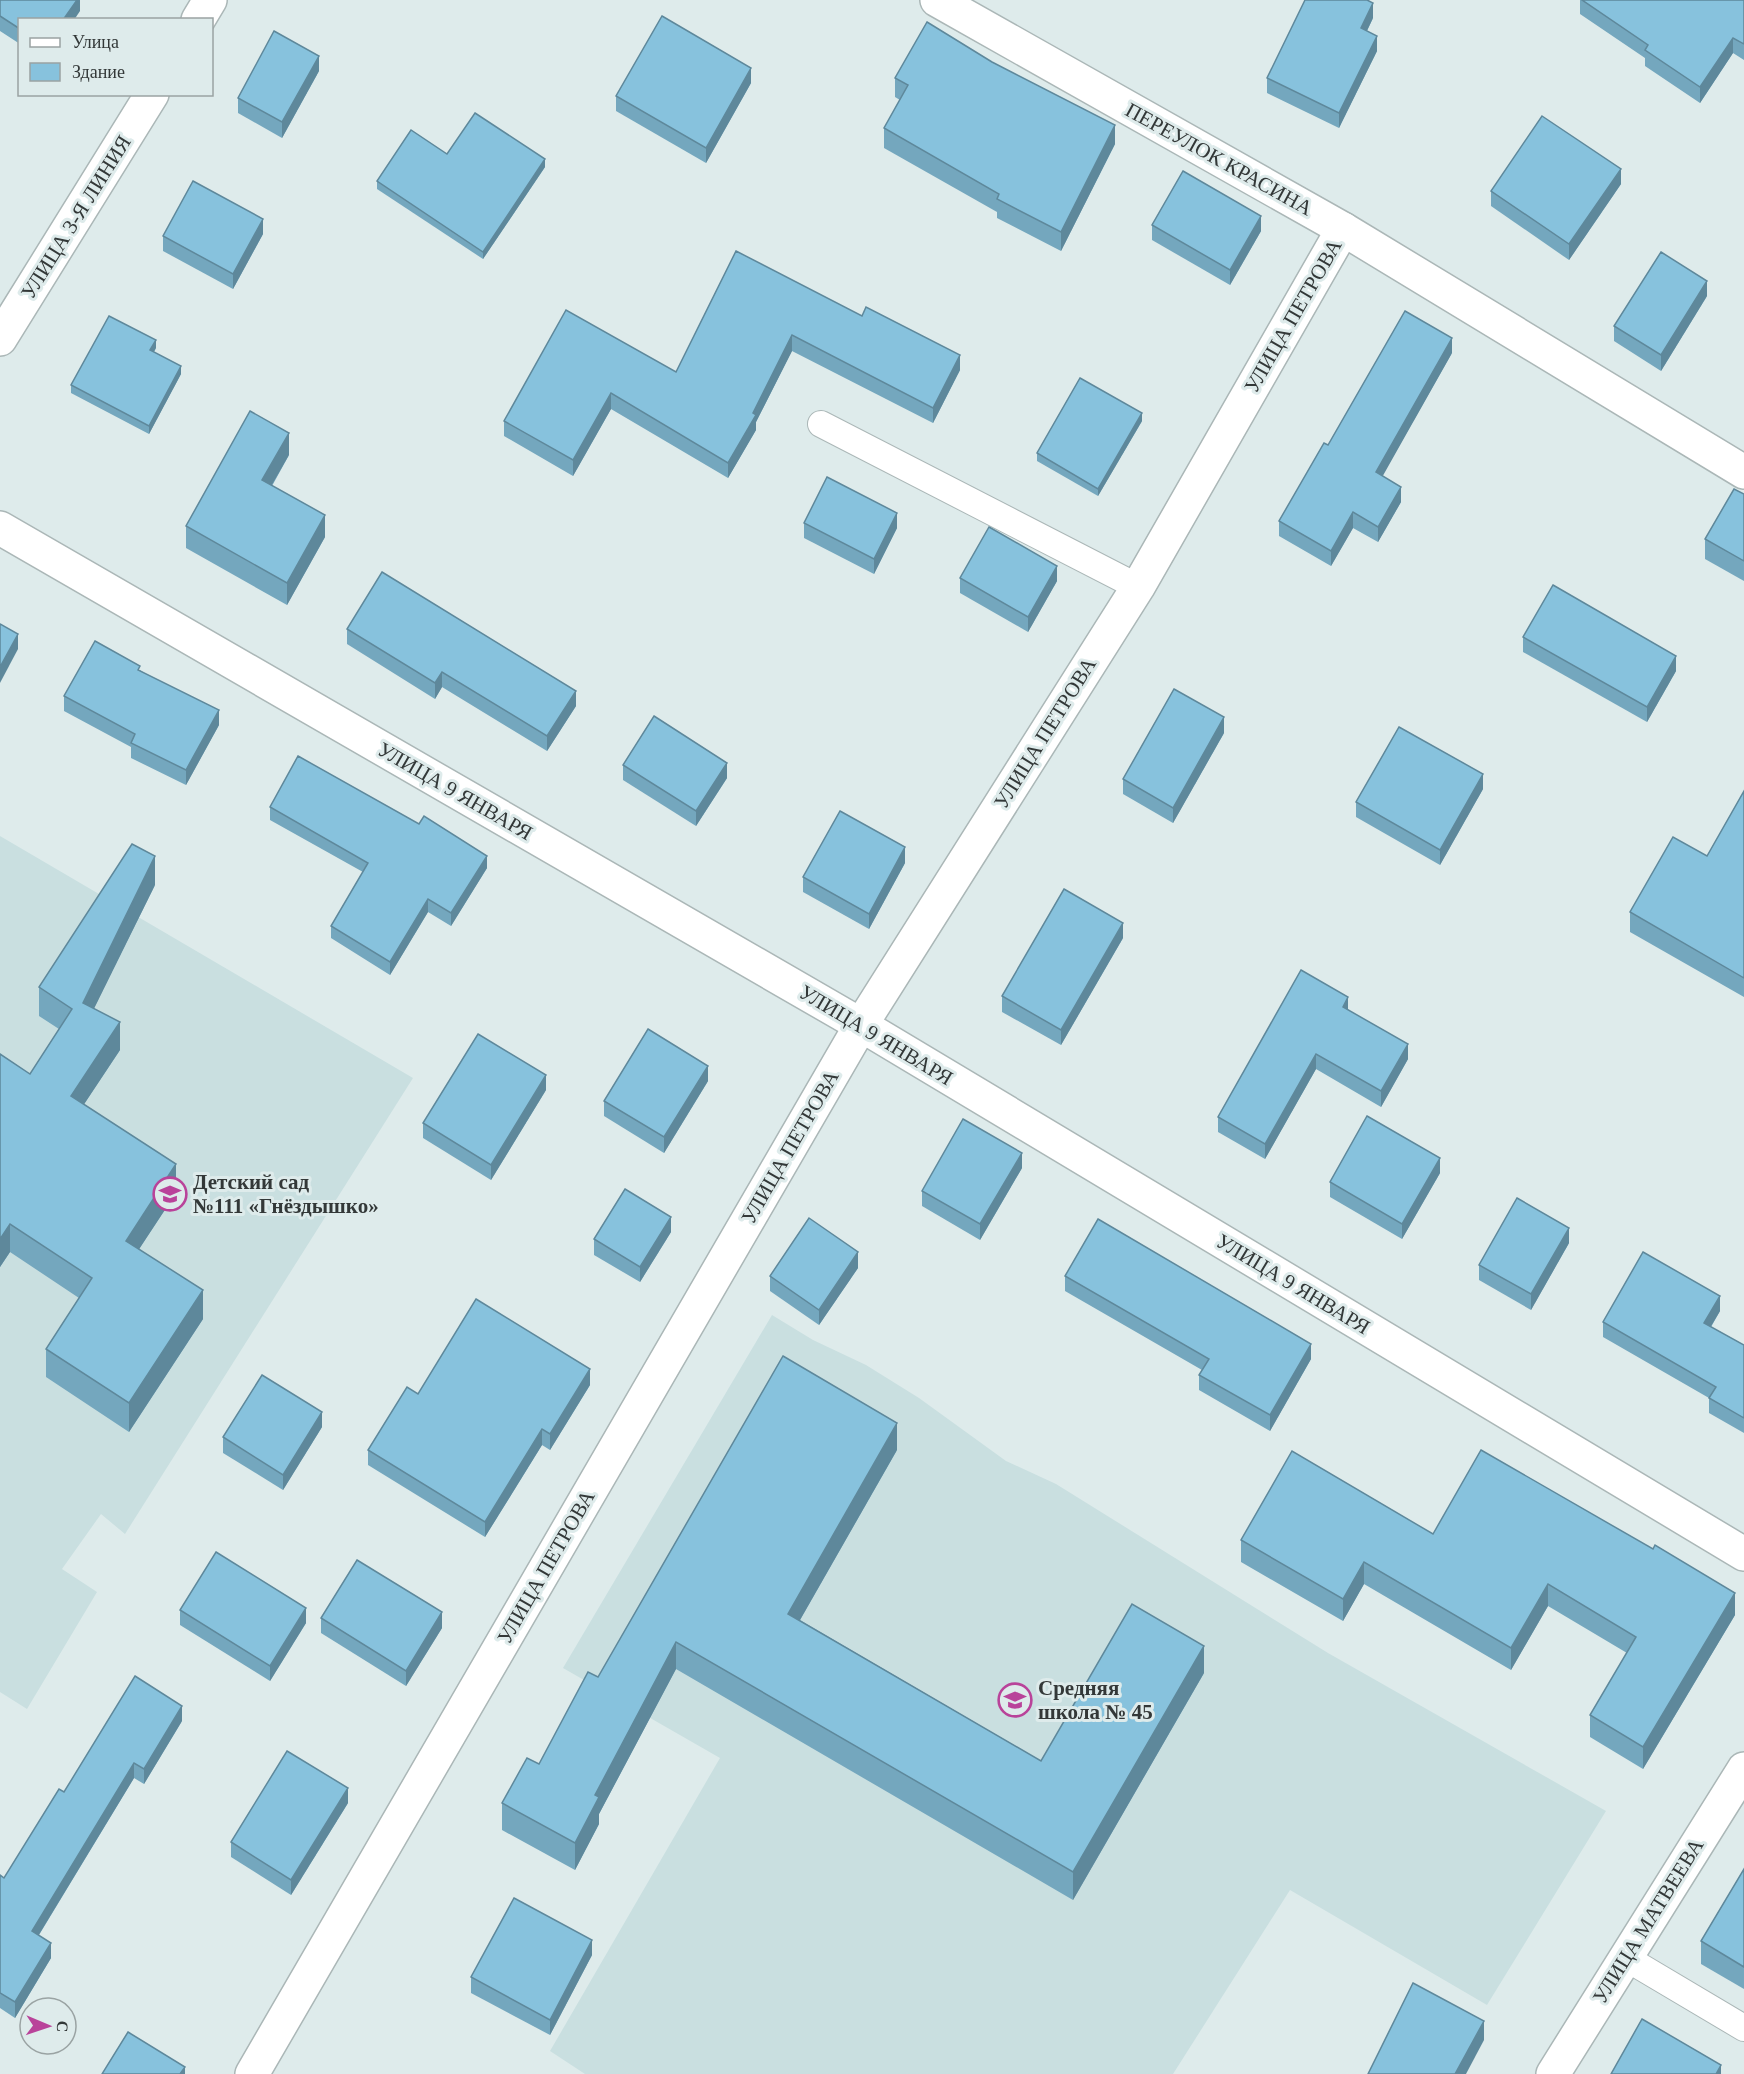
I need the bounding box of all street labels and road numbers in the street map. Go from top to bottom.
street label: ПЕРЕУЛОК КРАСИНА [1121,98,1318,221]
street label: УЛИЦА 3-Я ЛИНИЯ [16,131,136,303]
street label: УЛИЦА ПЕТРОВА [1239,234,1347,397]
street label: УЛИЦА ПЕТРОВА [989,652,1102,813]
street label: УЛИЦА 9 ЯНВАРЯ [373,737,537,845]
street label: УЛИЦА 9 ЯНВАРЯ [795,980,957,1090]
street label: УЛИЦА ПЕТРОВА [736,1065,844,1228]
street label: УЛИЦА 9 ЯНВАРЯ [1212,1229,1374,1339]
street label: УЛИЦА ПЕТРОВА [492,1485,600,1648]
street label: УЛИЦА МАТВЕЕВА [1588,1833,1709,2008]

